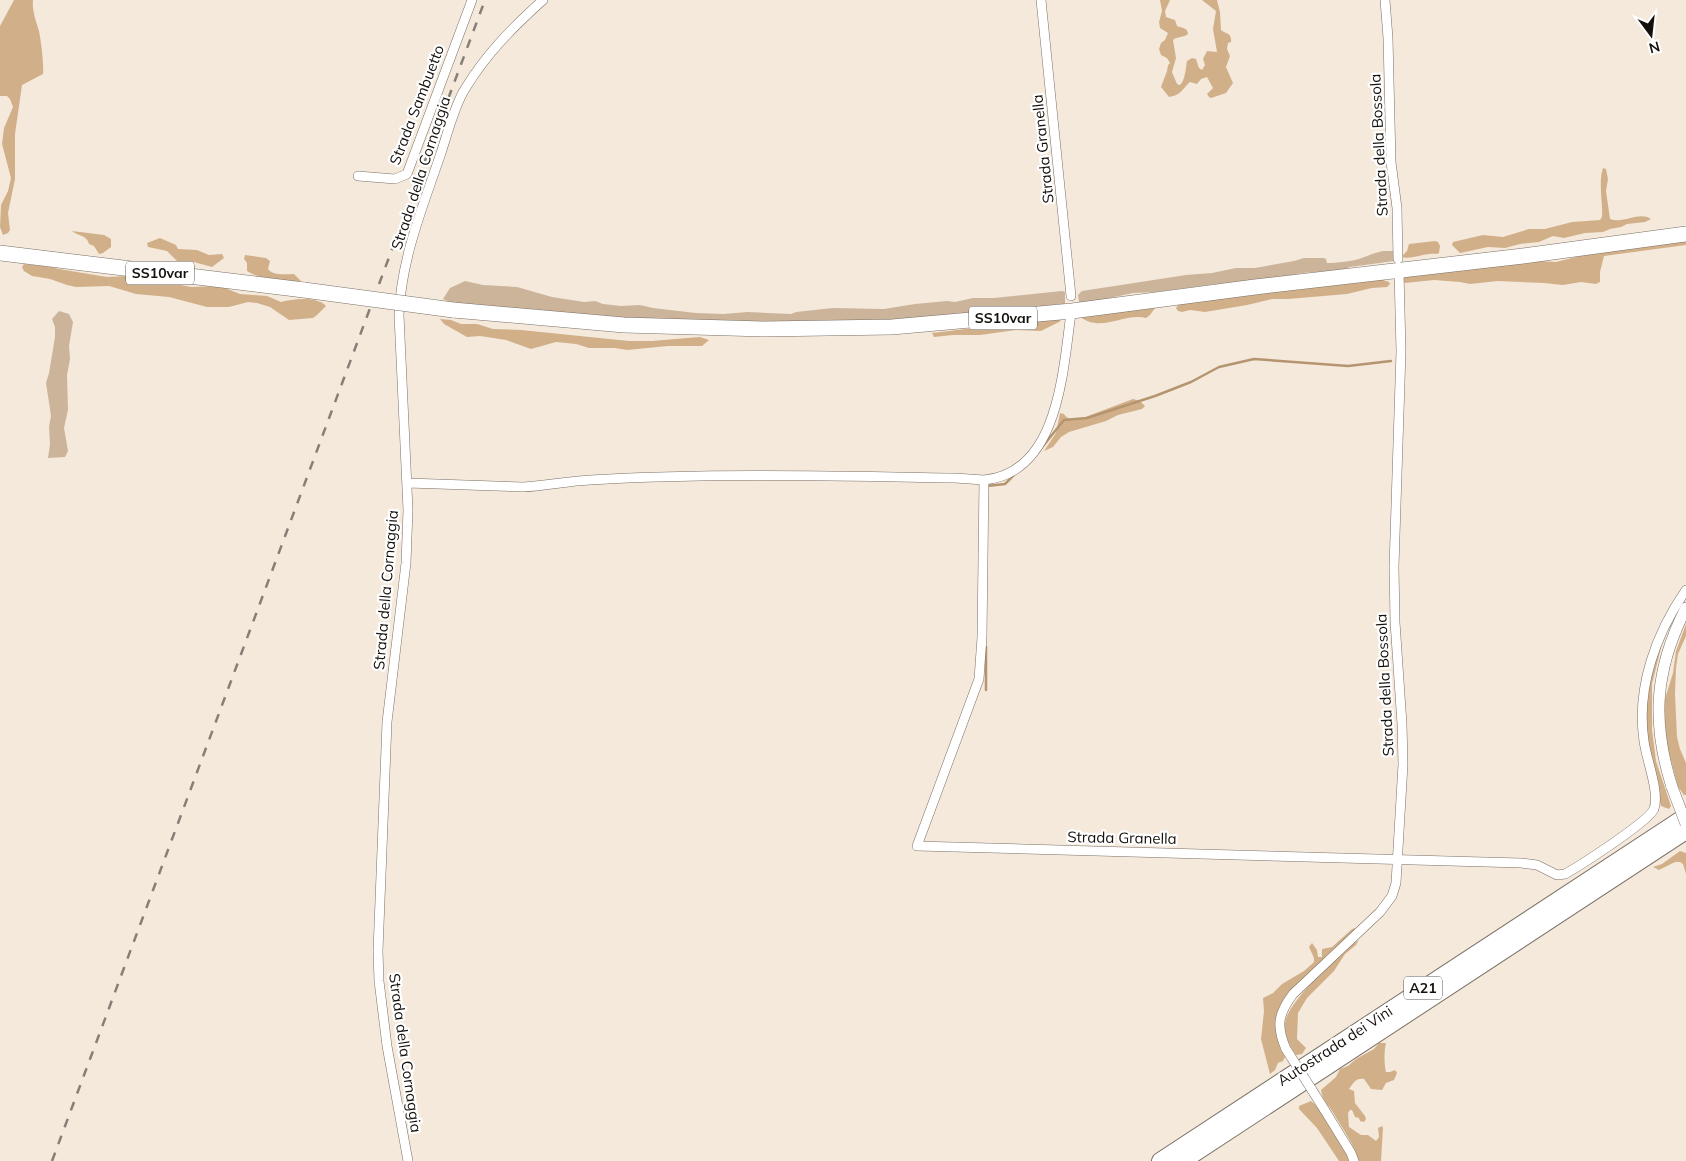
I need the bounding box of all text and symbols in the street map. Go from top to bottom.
north arrow [1626,10,1676,60]
text: N [1647,37,1662,58]
street label: Strada Sambuetto [385,42,448,168]
street label: Strada della Bossola [1365,73,1392,217]
street label: Strada della Cornaggia [387,94,454,252]
street label: Strada Granella [1027,94,1058,204]
road number: SS10var [126,262,194,284]
road number: SS10var [969,306,1037,330]
street label: Strada della Cornaggia [369,509,402,671]
street label: Strada della Bossola [1371,613,1398,757]
street label: Strada Granella [1067,827,1177,848]
street label: Strada della Cornaggia [385,972,426,1134]
road number: A21 [1404,976,1442,1000]
street label: Autostrada dei Vini [1274,1001,1396,1090]

